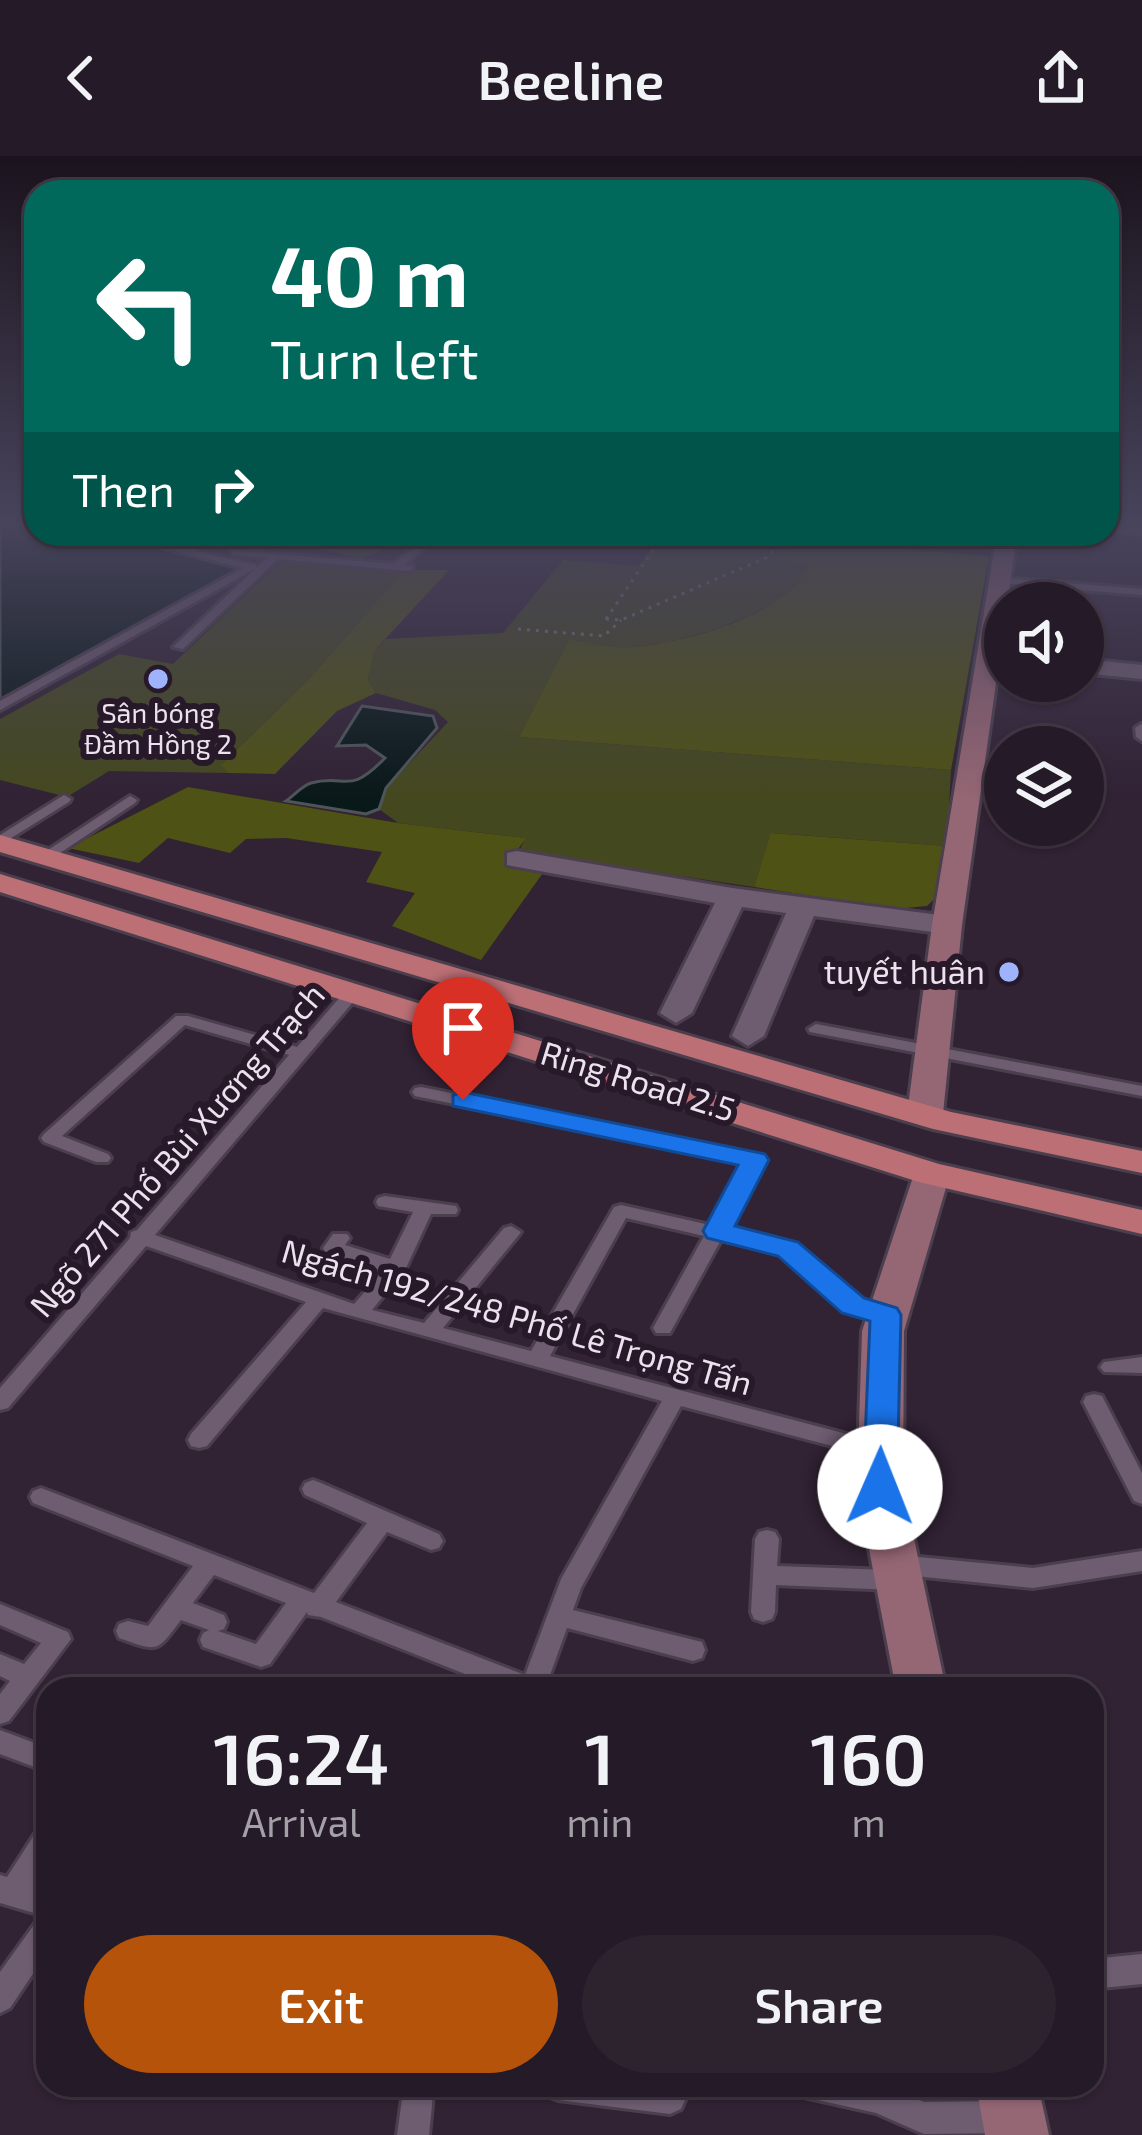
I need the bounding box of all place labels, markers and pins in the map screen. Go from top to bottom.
marker: Sân bóng Đầm Hồng 2 [145,666,171,692]
place label: Sân bóng Đầm Hồng 2 [84,696,232,760]
place label: tuyết huân [823,951,985,991]
marker: tuyết huân [996,959,1022,985]
pin [412,977,514,1100]

